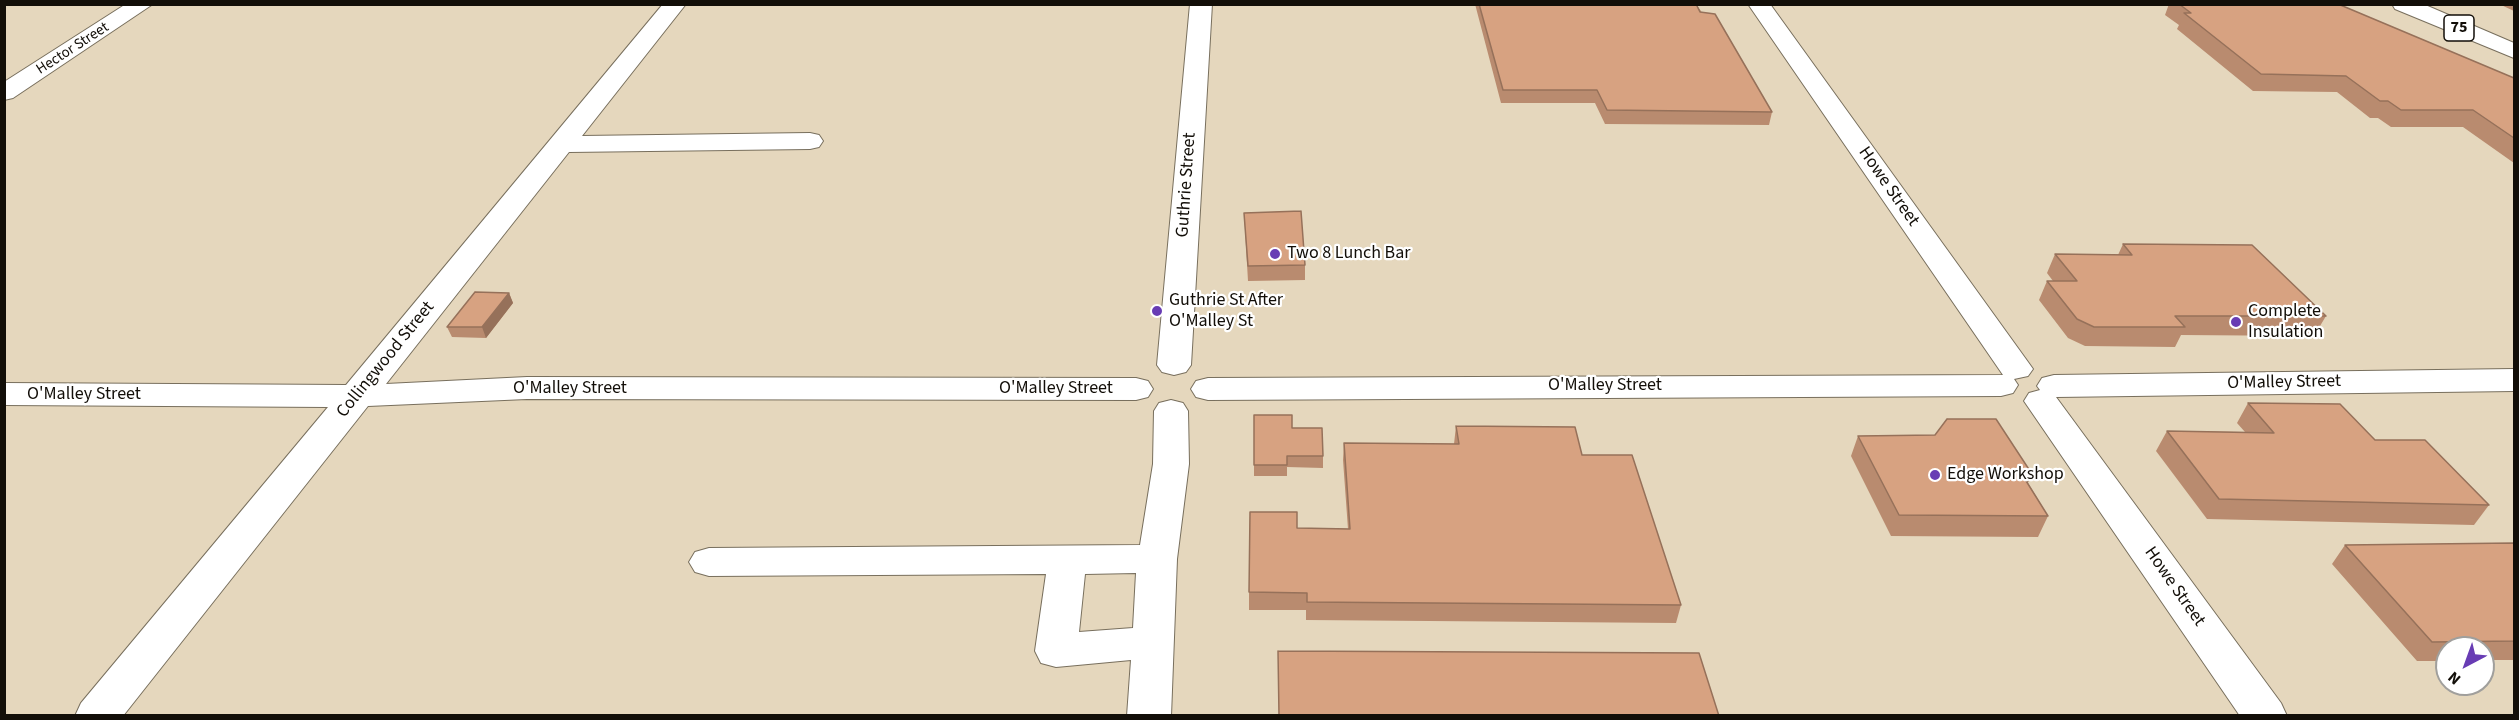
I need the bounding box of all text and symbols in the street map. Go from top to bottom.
road number: 75 [2444,15,2474,41]
street label: Hector Street [33,19,113,79]
street label: Guthrie Street [1173,132,1201,238]
street label: Howe Street [1853,143,1923,231]
place label: Two 8 Lunch Bar [1287,243,1411,265]
marker: Two 8 Lunch Bar [1268,247,1282,261]
place label: Guthrie St After O'Malley St [1169,290,1283,332]
street label: Collingwood Street [332,297,440,423]
place label: Complete Insulation [2248,301,2323,344]
marker: Guthrie St After O'Malley St [1150,304,1164,318]
marker: Complete Insulation [2229,315,2243,329]
street label: O'Malley Street [2227,371,2341,395]
street label: O'Malley Street [1548,375,1662,397]
street label: O'Malley Street [513,378,627,400]
street label: O'Malley Street [999,378,1113,400]
street label: O'Malley Street [27,384,141,406]
place label: Edge Workshop [1947,464,2064,486]
marker: Edge Workshop [1928,468,1942,482]
street label: Howe Street [2139,543,2209,631]
north arrow [2435,636,2495,696]
text: N [2443,666,2466,690]

